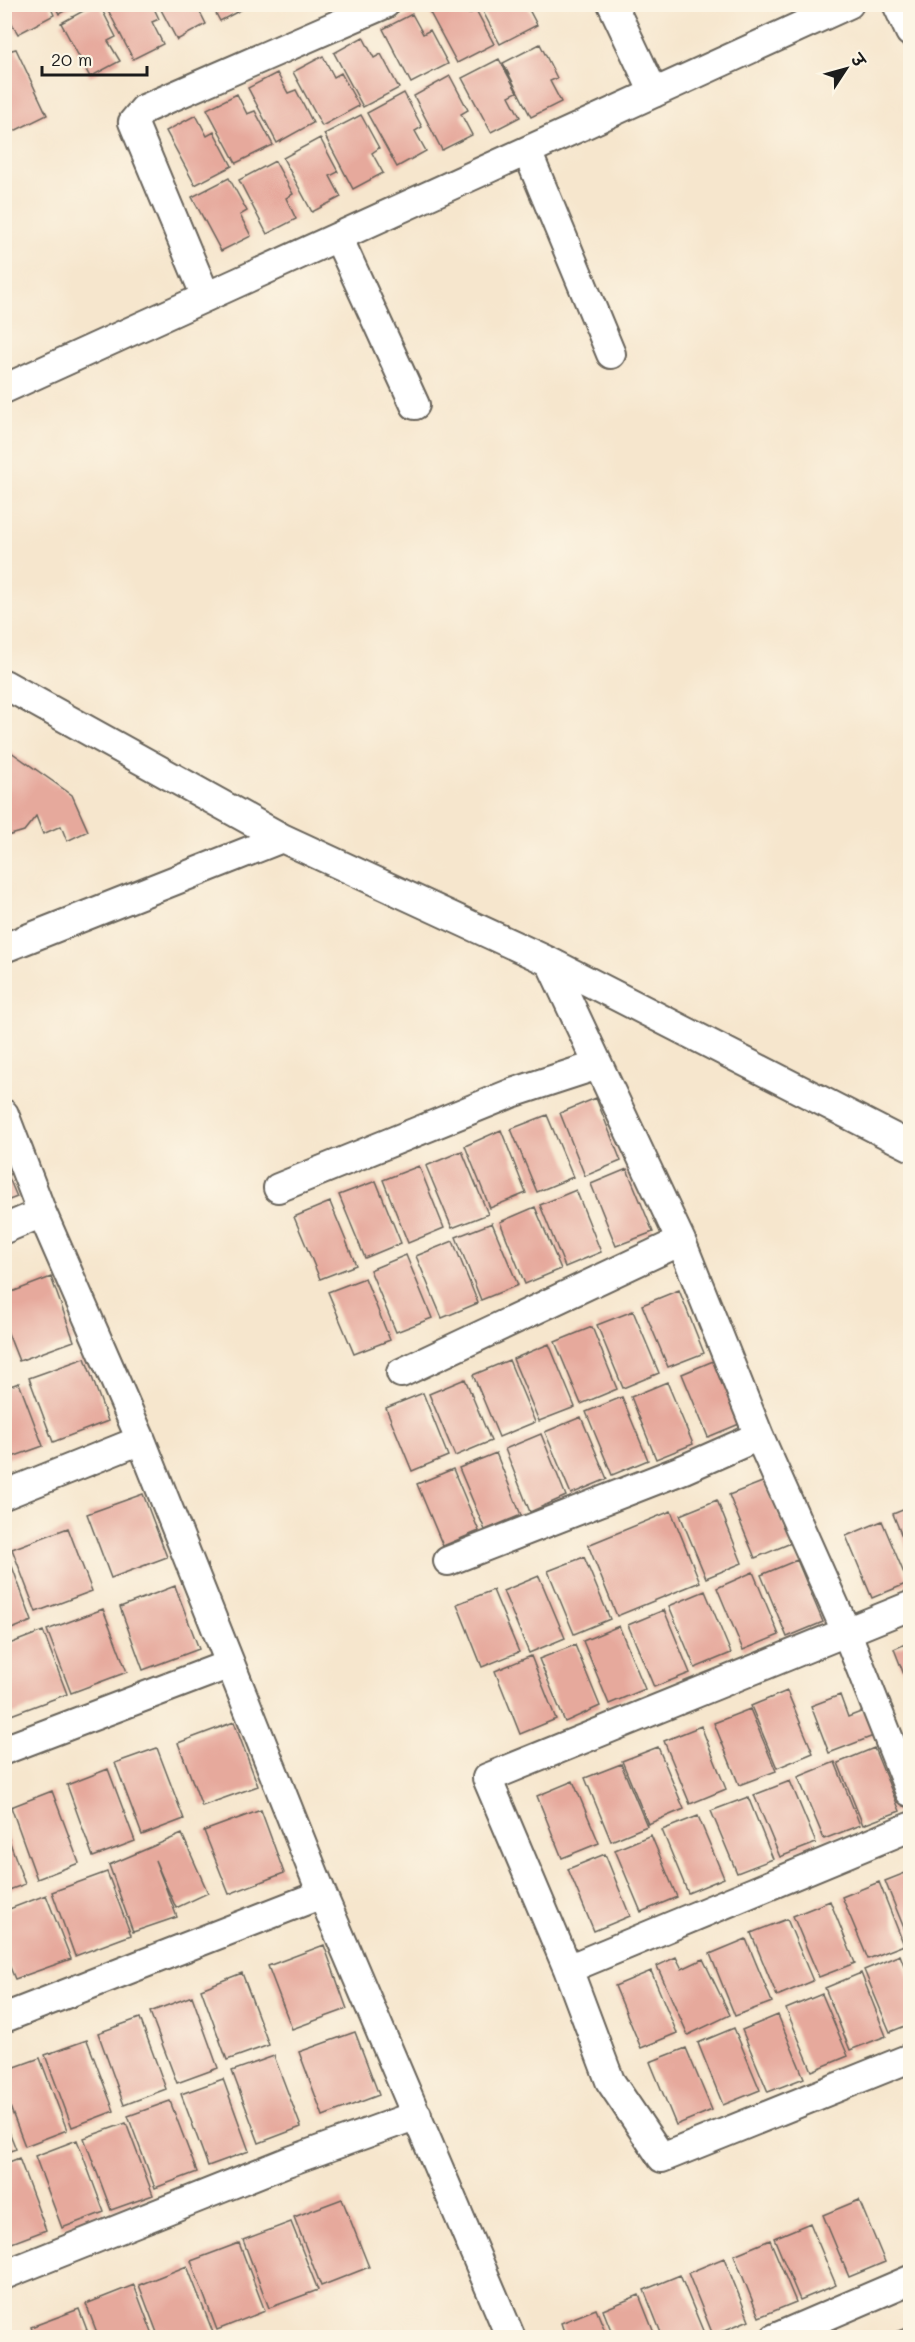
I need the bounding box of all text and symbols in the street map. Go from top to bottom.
scale bar [42,39,147,77]
north arrow [816,39,876,99]
text: 20 m [51,47,92,71]
text: उ [846,48,871,71]

